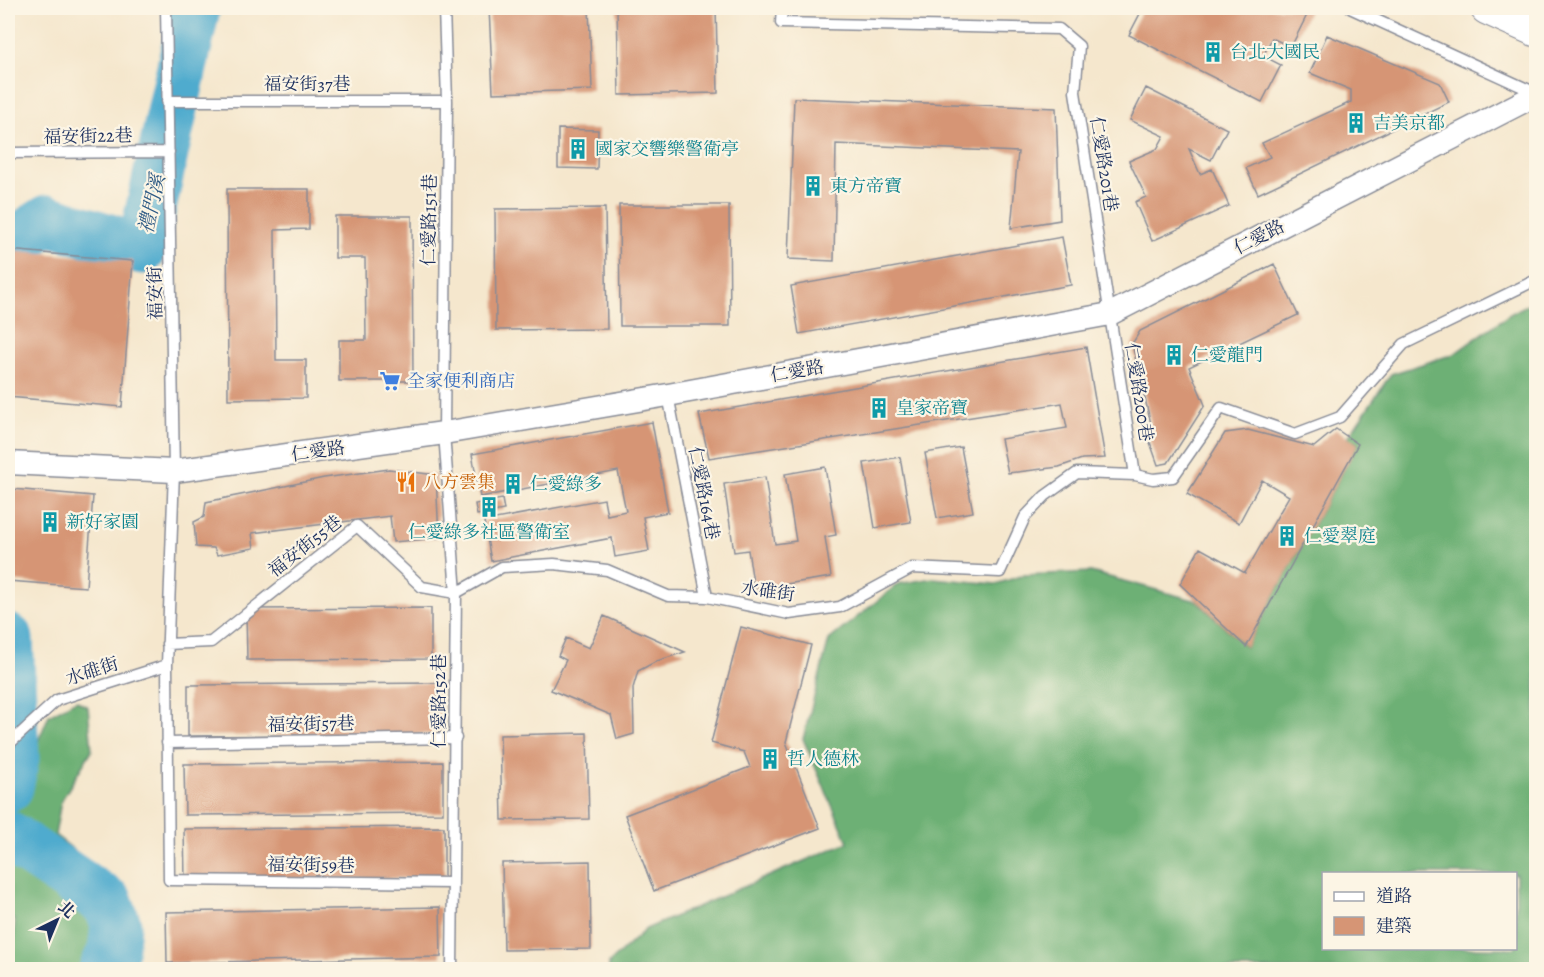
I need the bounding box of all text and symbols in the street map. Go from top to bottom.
building icon: 台北大國民 [1201,40,1225,64]
place label: 台北大國民 [1230,40,1320,64]
street label: 福安街37巷 [263,72,351,96]
building icon: 吉美京都 [1344,111,1368,135]
place label: 吉美京都 [1373,111,1445,135]
street label: 仁愛路201巷 [1085,115,1123,213]
street label: 福安街22巷 [43,123,133,149]
building icon: 國家交響樂警衛亭 [566,137,590,161]
place label: 國家交響樂警衛亭 [595,137,739,161]
water label: 禮門溪 [133,170,172,236]
street label: 仁愛路151巷 [416,174,442,266]
building icon: 東方帝寶 [801,174,825,198]
place label: 東方帝寶 [830,174,902,198]
street label: 仁愛路 [1229,214,1289,260]
street label: 福安街 [143,266,167,320]
street label: 仁愛路200巷 [1119,341,1159,443]
building icon: 仁愛龍門 [1162,343,1186,367]
place label: 仁愛龍門 [1191,343,1263,367]
street label: 仁愛路 [768,354,826,388]
supermarket icon: 全家便利商店 [378,369,402,393]
place label: 全家便利商店 [407,369,515,393]
building icon: 皇家帝寶 [867,396,891,420]
place label: 皇家帝寶 [896,396,968,420]
street label: 仁愛路 [290,435,346,467]
street label: 仁愛路164巷 [683,444,725,542]
restaurant icon: 八方雲集 [394,470,418,494]
place label: 八方雲集 [423,470,495,494]
building icon: 仁愛綠多 [501,472,525,496]
place label: 仁愛綠多 [530,472,602,496]
building icon: 仁愛綠多社區警衛室 [477,495,501,519]
building icon: 新好家園 [38,510,62,534]
place label: 新好家園 [67,510,139,534]
street label: 福安街55巷 [263,510,347,582]
place label: 仁愛綠多社區警衛室 [408,520,570,544]
building icon: 仁愛翠庭 [1275,524,1299,548]
place label: 仁愛翠庭 [1304,524,1376,548]
street label: 水碓街 [740,575,796,607]
street label: 水碓街 [63,651,121,691]
street label: 仁愛路152巷 [427,654,451,748]
street label: 福安街57巷 [267,711,355,737]
building icon: 哲人德林 [758,747,782,771]
place label: 哲人德林 [787,747,859,771]
street label: 福安街59巷 [267,852,355,878]
legend [1322,872,1517,950]
text: 道路 [1376,884,1412,908]
north arrow [27,890,87,950]
text: 北 [53,896,80,923]
text: 建築 [1376,914,1412,938]

